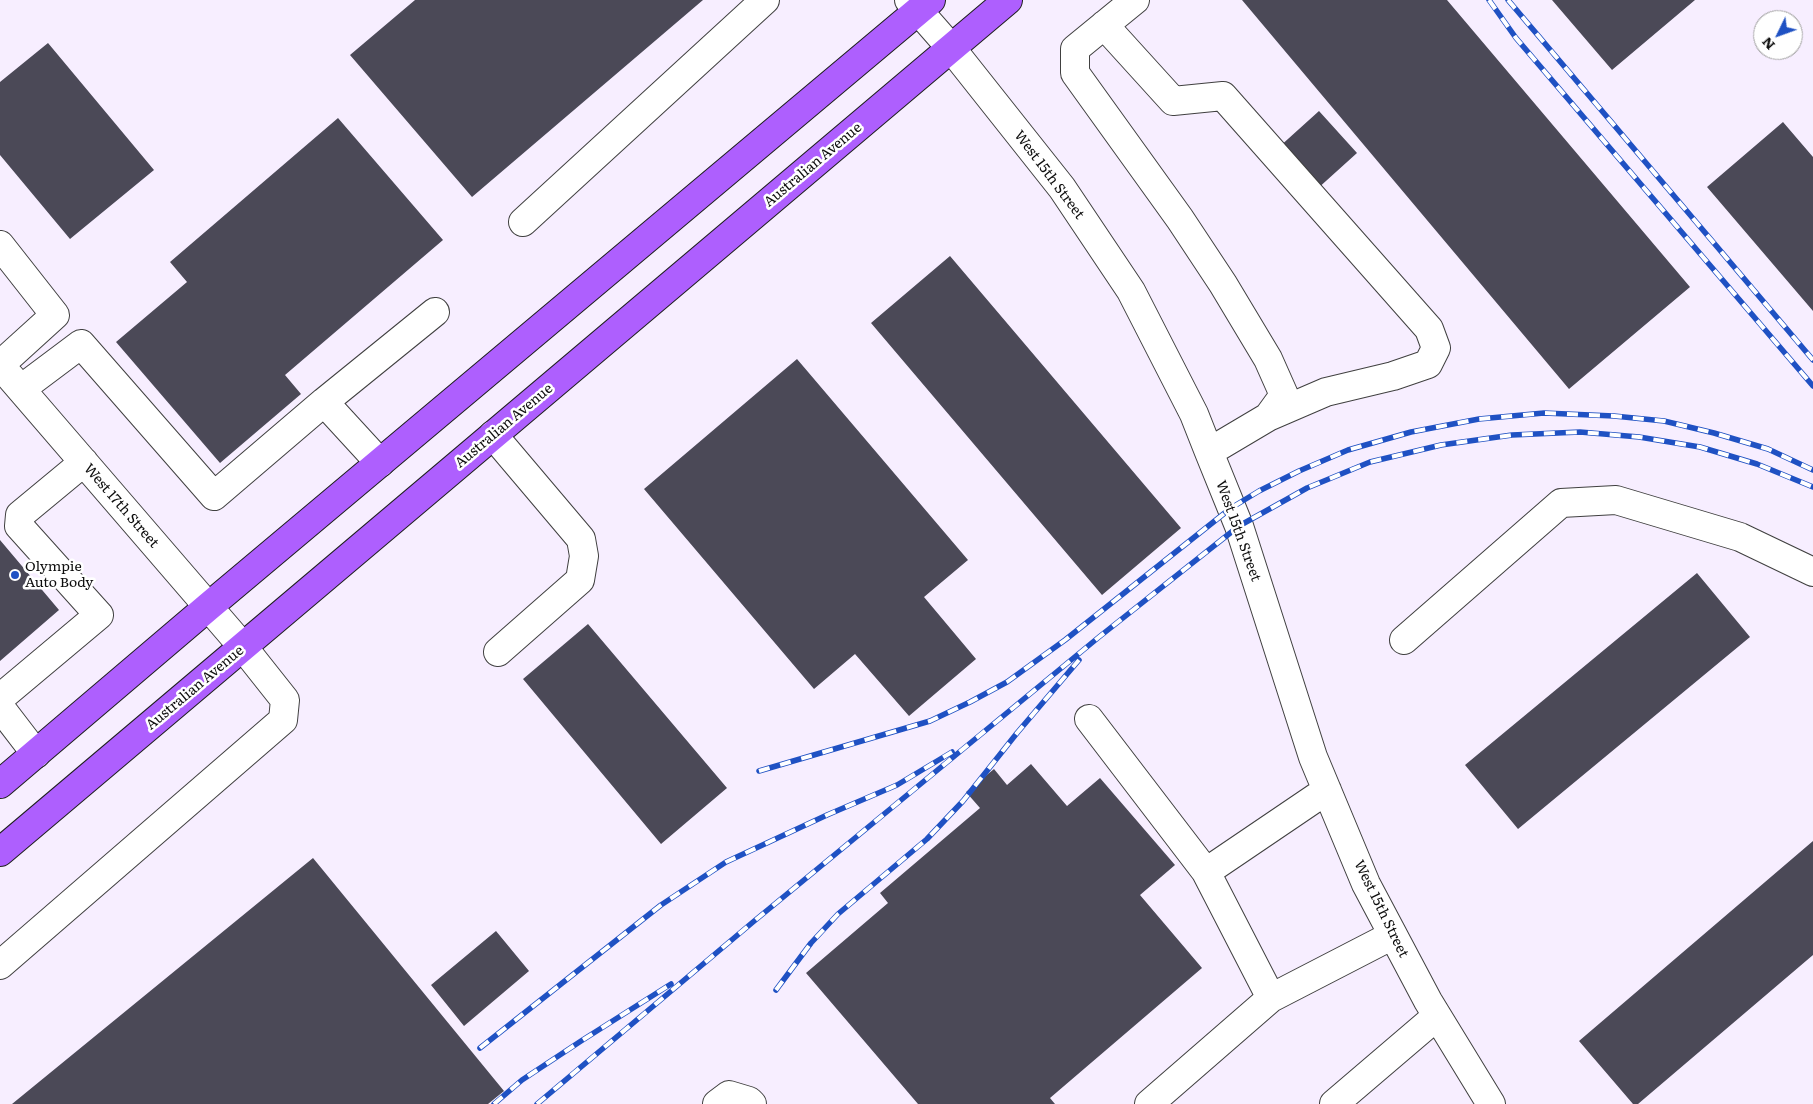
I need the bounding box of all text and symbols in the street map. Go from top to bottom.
north arrow [1753,10,1803,60]
text: N [1756,33,1779,55]
street label: Australian Avenue [761,119,865,211]
street label: West 15th Street [1010,127,1088,223]
street label: Australian Avenue [452,380,556,472]
street label: West 17th Street [80,461,162,551]
street label: West 15th Street [1212,478,1264,584]
place label: Olympie Auto Body [25,559,93,592]
marker: Olympie Auto Body [9,569,21,581]
street label: Australian Avenue [143,642,247,734]
street label: West 15th Street [1350,858,1412,960]

